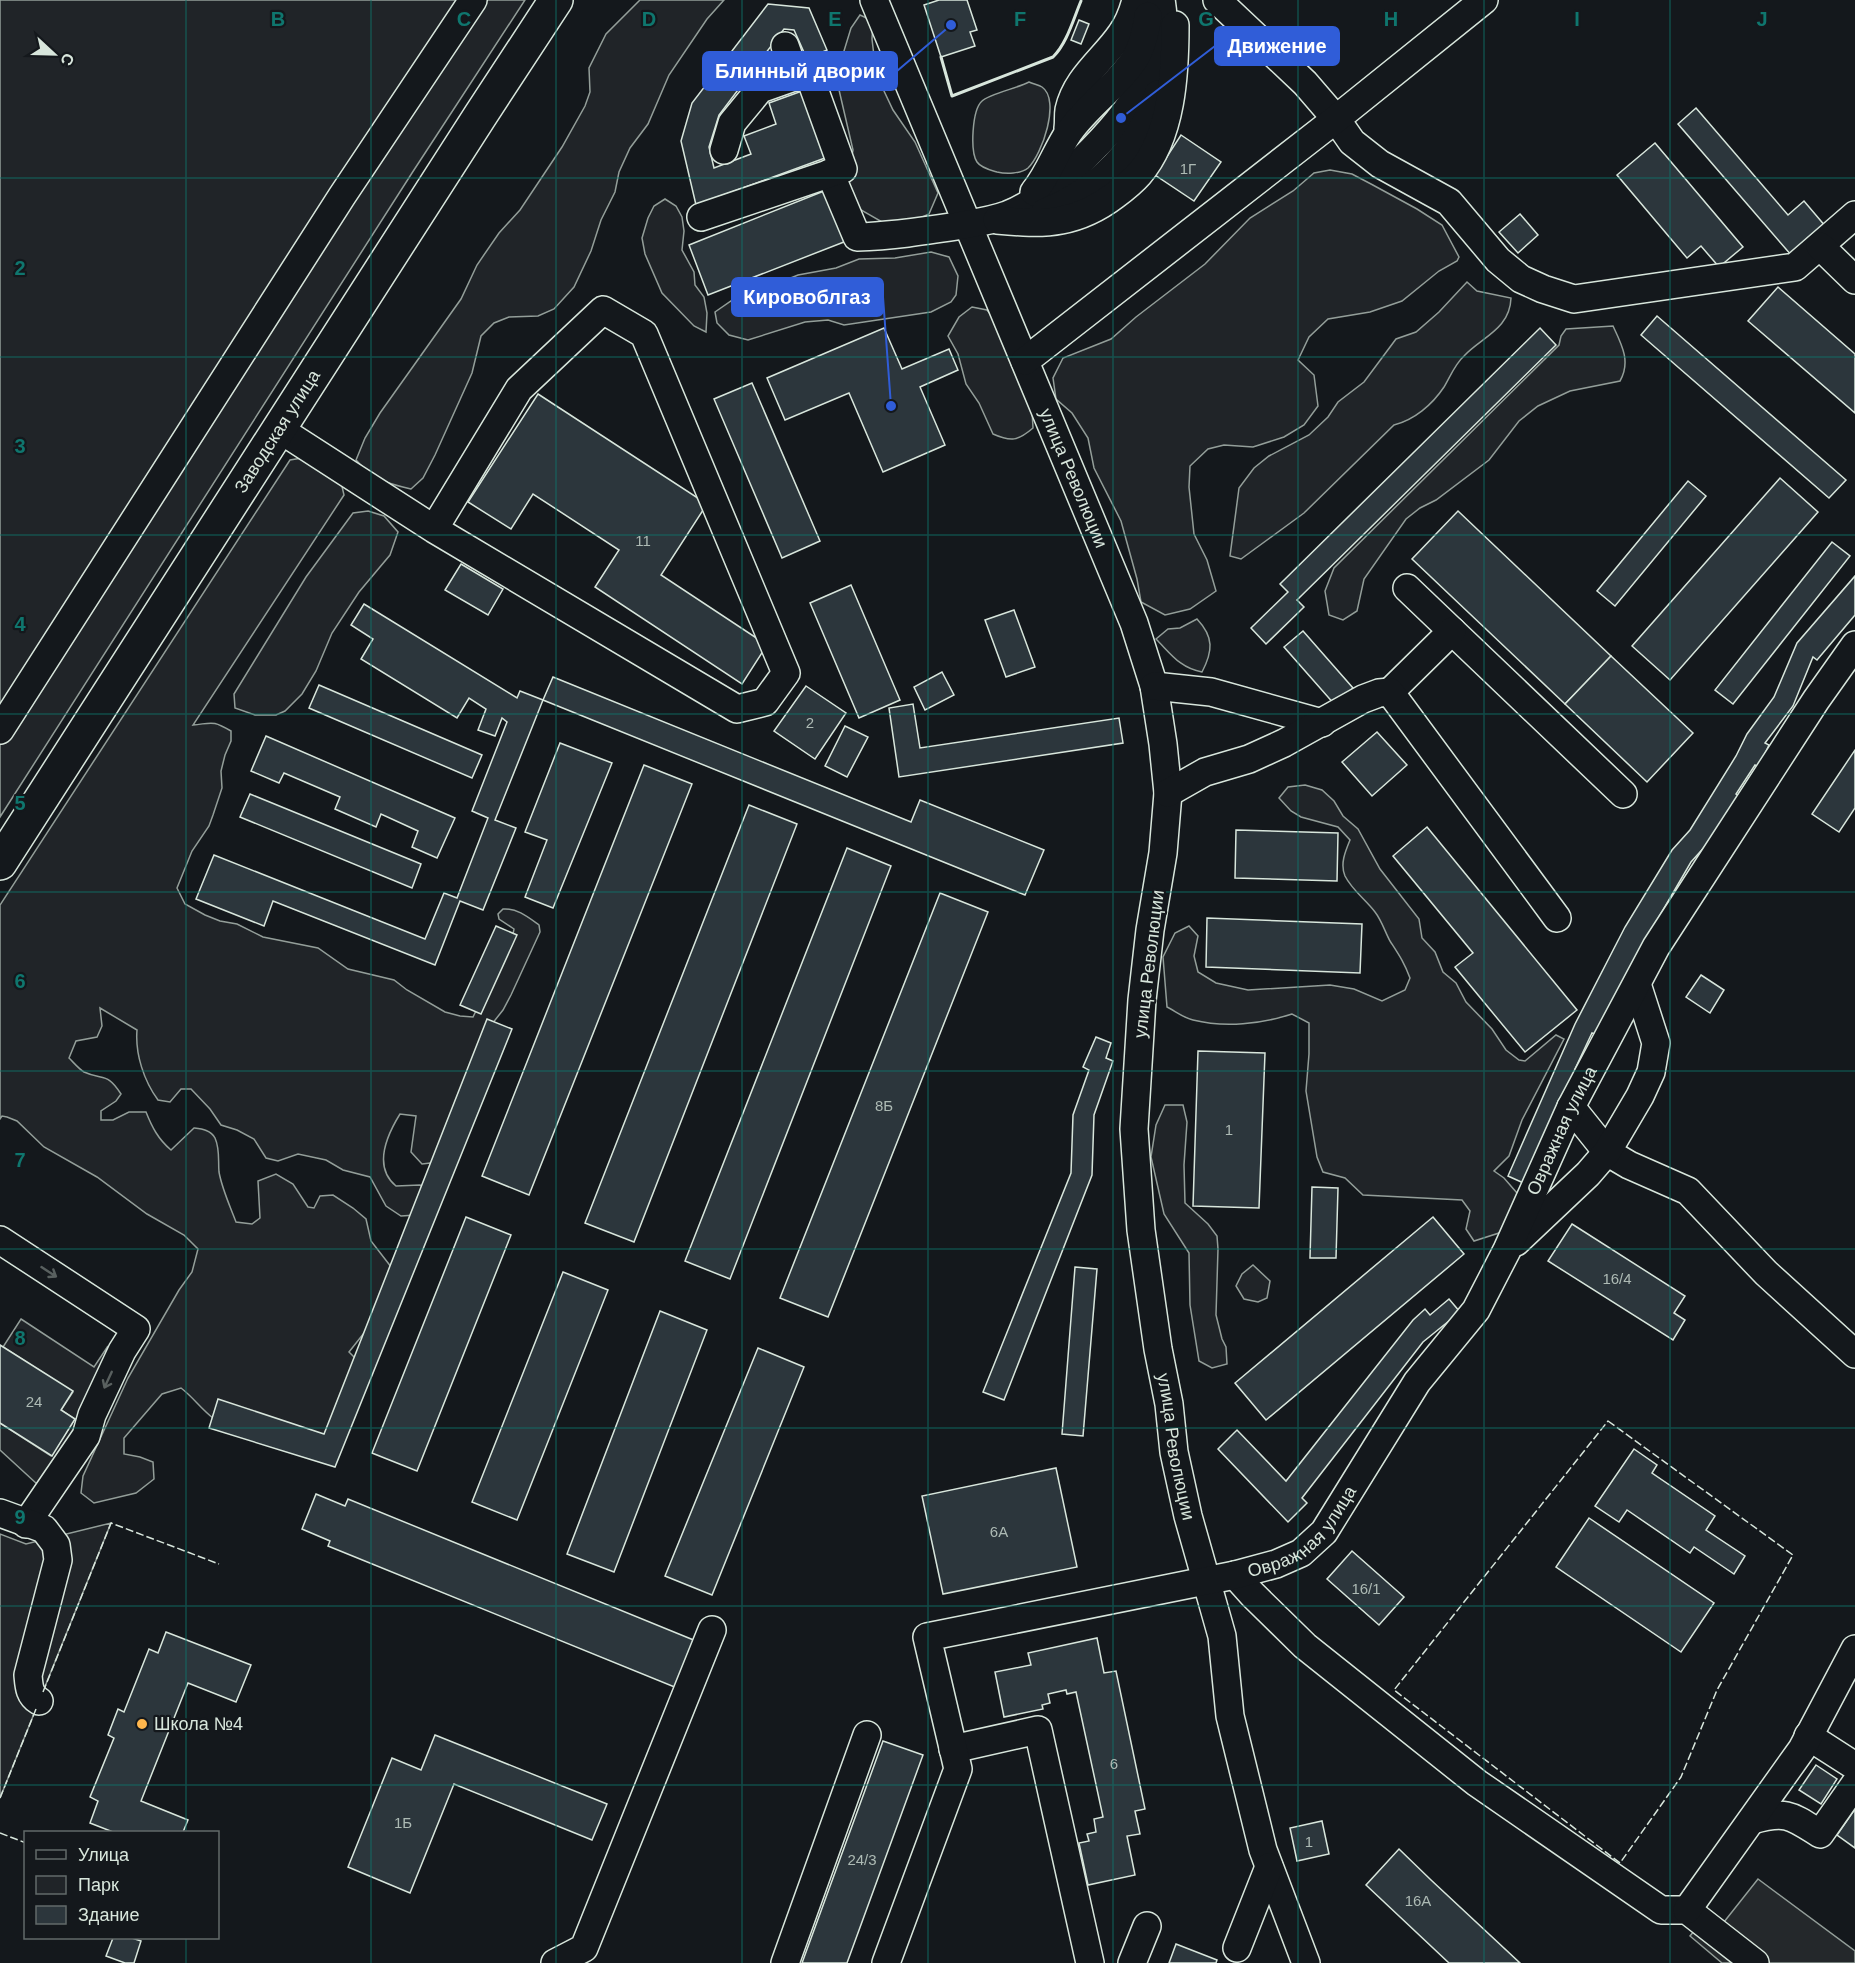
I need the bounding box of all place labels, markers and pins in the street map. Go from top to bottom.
callout: Движение [1215,27,1339,65]
callout: Блинный дворик [703,52,897,90]
callout: Кировоблгаз [732,278,883,316]
place label: Школа №4 [154,1714,243,1734]
marker: Школа №4 [135,1717,149,1731]

